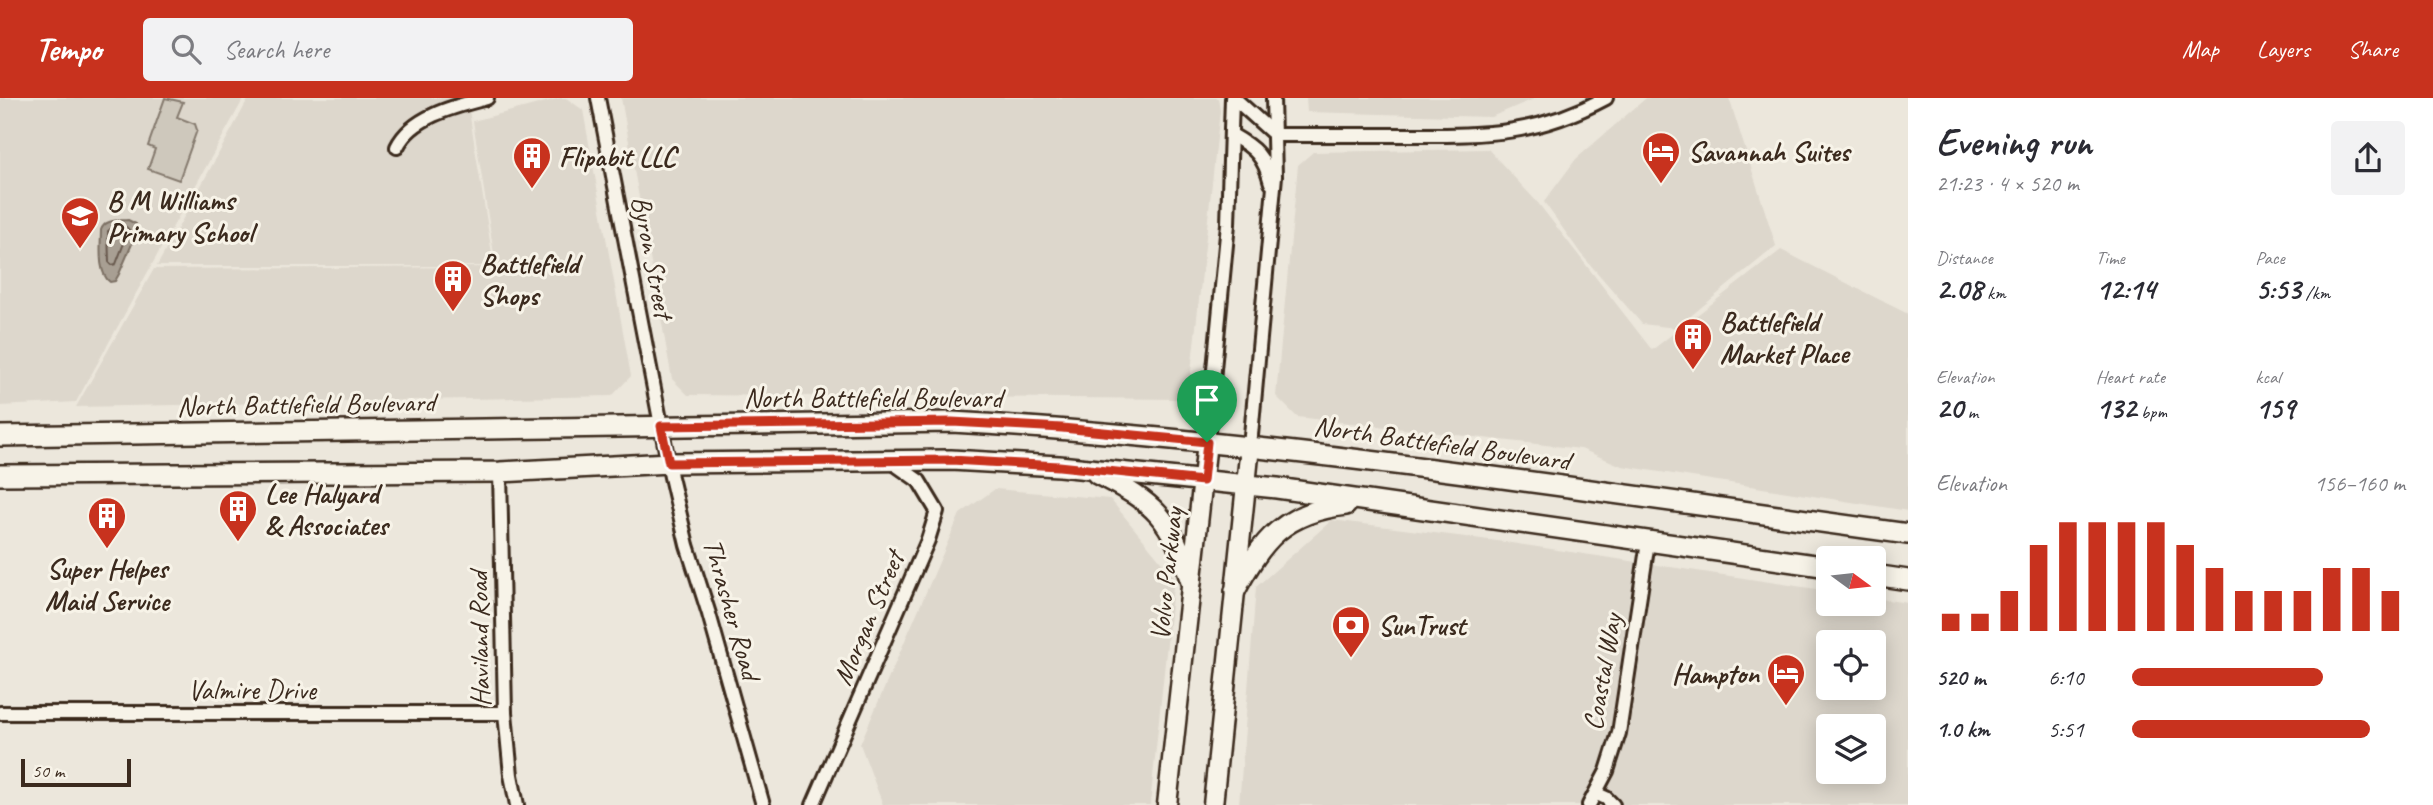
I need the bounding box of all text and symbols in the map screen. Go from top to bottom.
search box [143,18,633,81]
text: Tempo [35,28,101,70]
icon: search [167,30,205,68]
text: Search here [223,33,329,66]
text: Map [2182,34,2219,64]
text: Layers [2257,34,2310,64]
text: Share [2348,34,2398,64]
text: Evening run [1936,119,2092,166]
button: share [2331,121,2405,195]
hotel icon: Savannah Suites [1640,130,1682,185]
place label: Savannah Suites [1688,134,1852,169]
building icon: Flipabit LLC [511,135,553,190]
place label: Flipabit LLC [559,139,680,174]
text: 21:23 · 4 × 520 m [1936,169,2079,198]
place label: B M Williams Primary School [107,183,259,250]
street label: Byron Street [624,193,683,325]
school or university icon: B M Williams Primary School [59,195,101,250]
place label: Battlefield Shops [480,246,583,313]
text: Distance [1936,246,1993,270]
text: Time [2096,246,2125,270]
text: Pace [2255,246,2285,270]
building icon: Battlefield Shops [432,258,474,313]
text: 2.08 [1936,270,1982,308]
text: 12:14 [2096,270,2156,308]
text: 5:53 [2255,270,2301,308]
text: km [1982,281,2006,305]
text: /km [2301,281,2330,305]
place label: Battlefield Market Place [1720,304,1851,371]
building icon: Battlefield Market Place [1672,316,1714,371]
text: Elevation [1936,365,1994,389]
text: Heart rate [2096,365,2165,389]
text: kcal [2255,365,2280,389]
pin [1177,370,1237,442]
street label: North Battlefield Boulevard [744,380,1006,415]
icon: arrive [1188,381,1226,419]
street label: North Battlefield Boulevard [177,384,439,424]
text: 20 [1936,389,1963,427]
text: 132 [2096,389,2136,427]
text: 159 [2255,389,2295,427]
text: m [1963,400,1978,424]
text: bpm [2136,400,2167,424]
street label: North Battlefield Boulevard [1312,408,1576,479]
text: Elevation [1936,469,2007,498]
text: 156–160 m [2314,469,2405,498]
place label: Lee Halyard & Associates [265,476,391,543]
building icon: Lee Halyard & Associates [217,488,259,543]
building icon: Super Helpes Maid Service [86,495,128,550]
street label: Volvo Parkway [1142,503,1191,642]
street label: Thrasher Road [695,534,770,687]
street label: Morgan Street [824,543,913,690]
north arrow [1816,546,1886,616]
map controls [1816,546,1886,784]
place label: Super Helpes Maid Service [45,551,172,618]
street label: Haviland Road [460,567,498,707]
bank icon: SunTrust [1330,604,1372,659]
place label: SunTrust [1378,608,1468,643]
street label: Coastal Way [1575,609,1630,733]
button: locate [1816,630,1886,700]
hotel icon: Hampton [1765,652,1807,707]
place label: Hampton [1672,656,1760,691]
text: 520 m [1936,663,1985,692]
text: 6:10 [2048,663,2084,692]
street label: Valmire Drive [188,672,318,707]
button: layers [1816,714,1886,784]
text: 1.0 km [1936,715,1990,744]
text: 5:51 [2048,715,2084,744]
scale bar [21,756,131,788]
text: 50 m [32,759,64,783]

